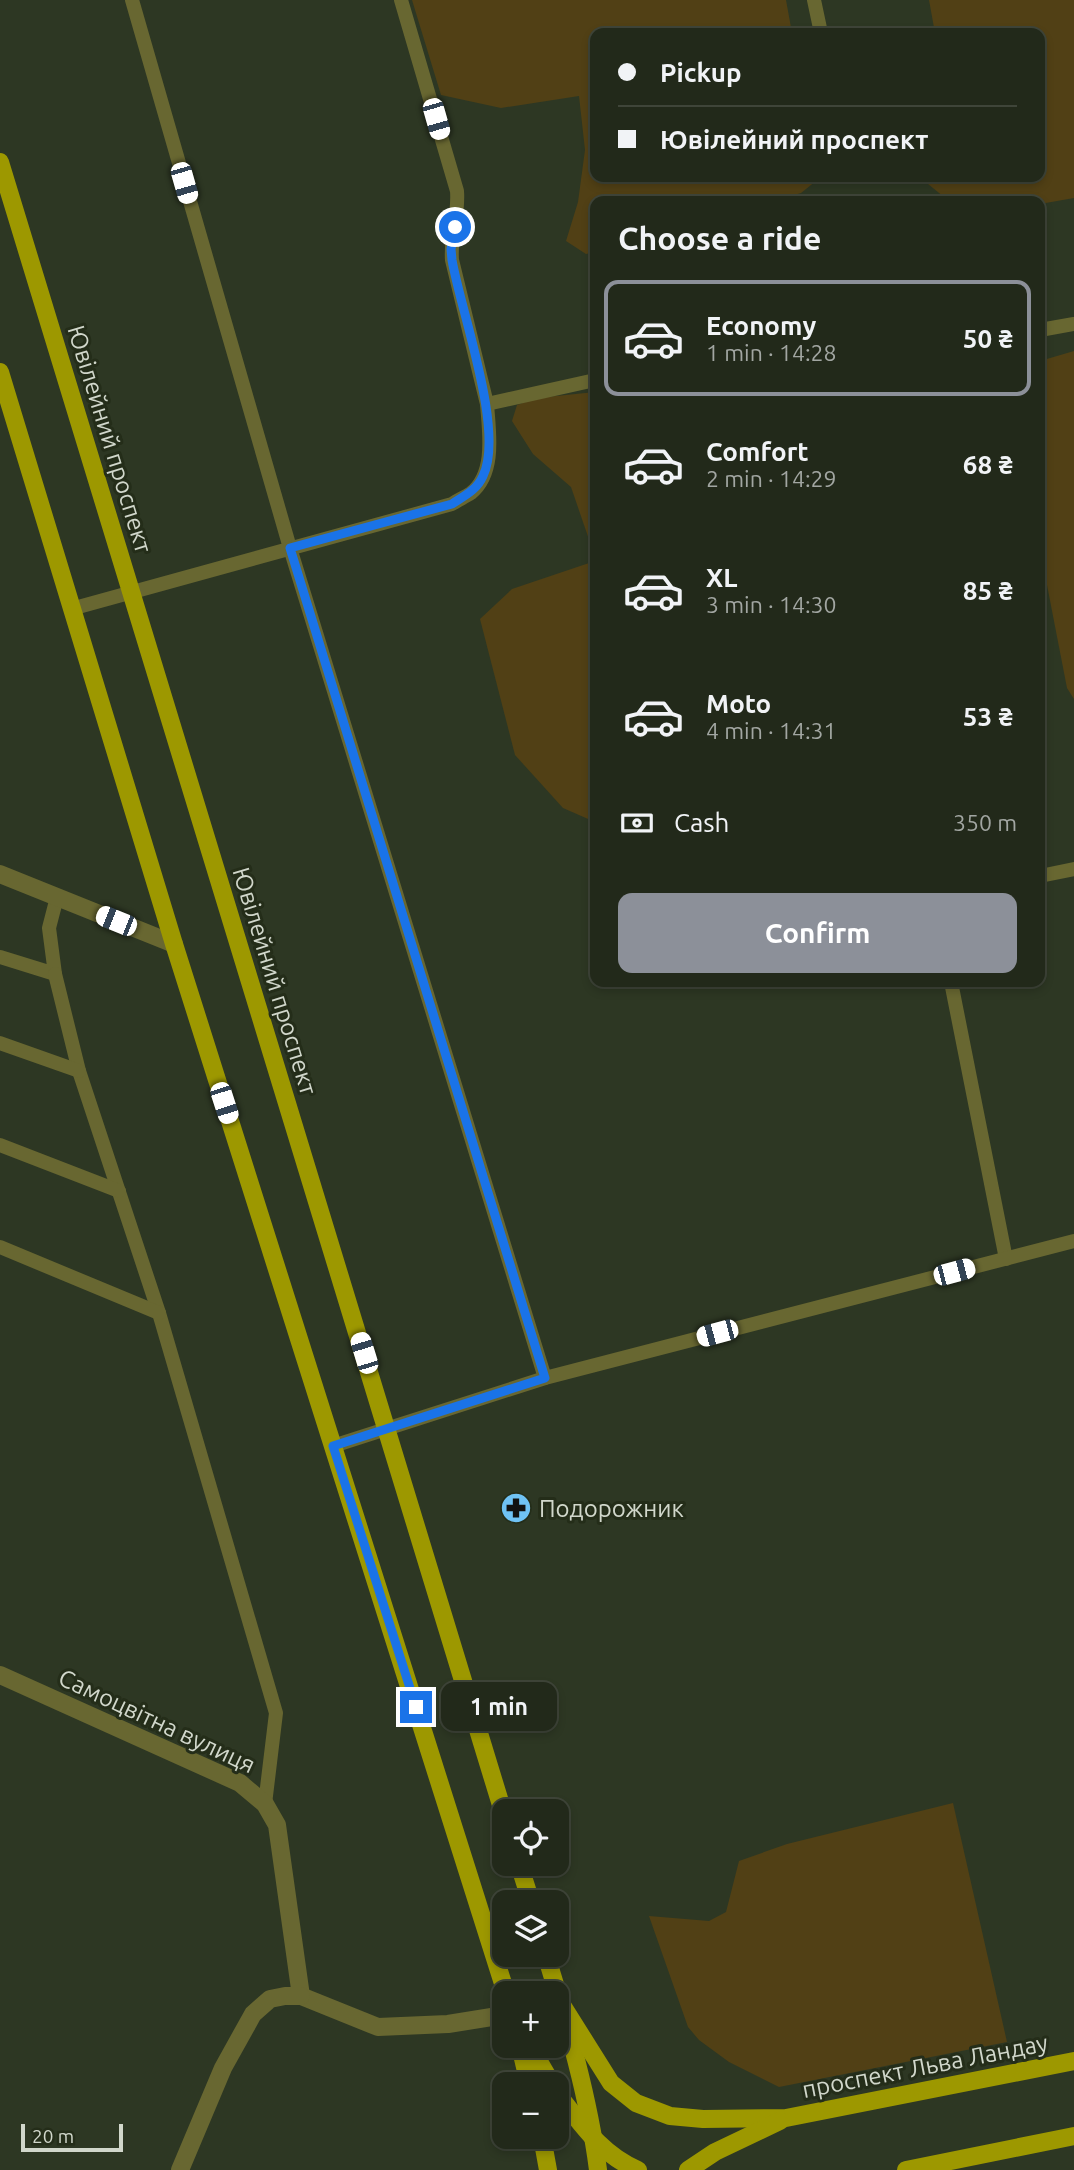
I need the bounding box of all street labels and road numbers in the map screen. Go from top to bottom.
street label: Ювілейний проспект [63,322,158,556]
street label: Ювілейний проспект [228,864,323,1098]
street label: Самоцвітна вулиця [54,1664,260,1778]
street label: проспект Льва Ландау [800,2029,1051,2103]

